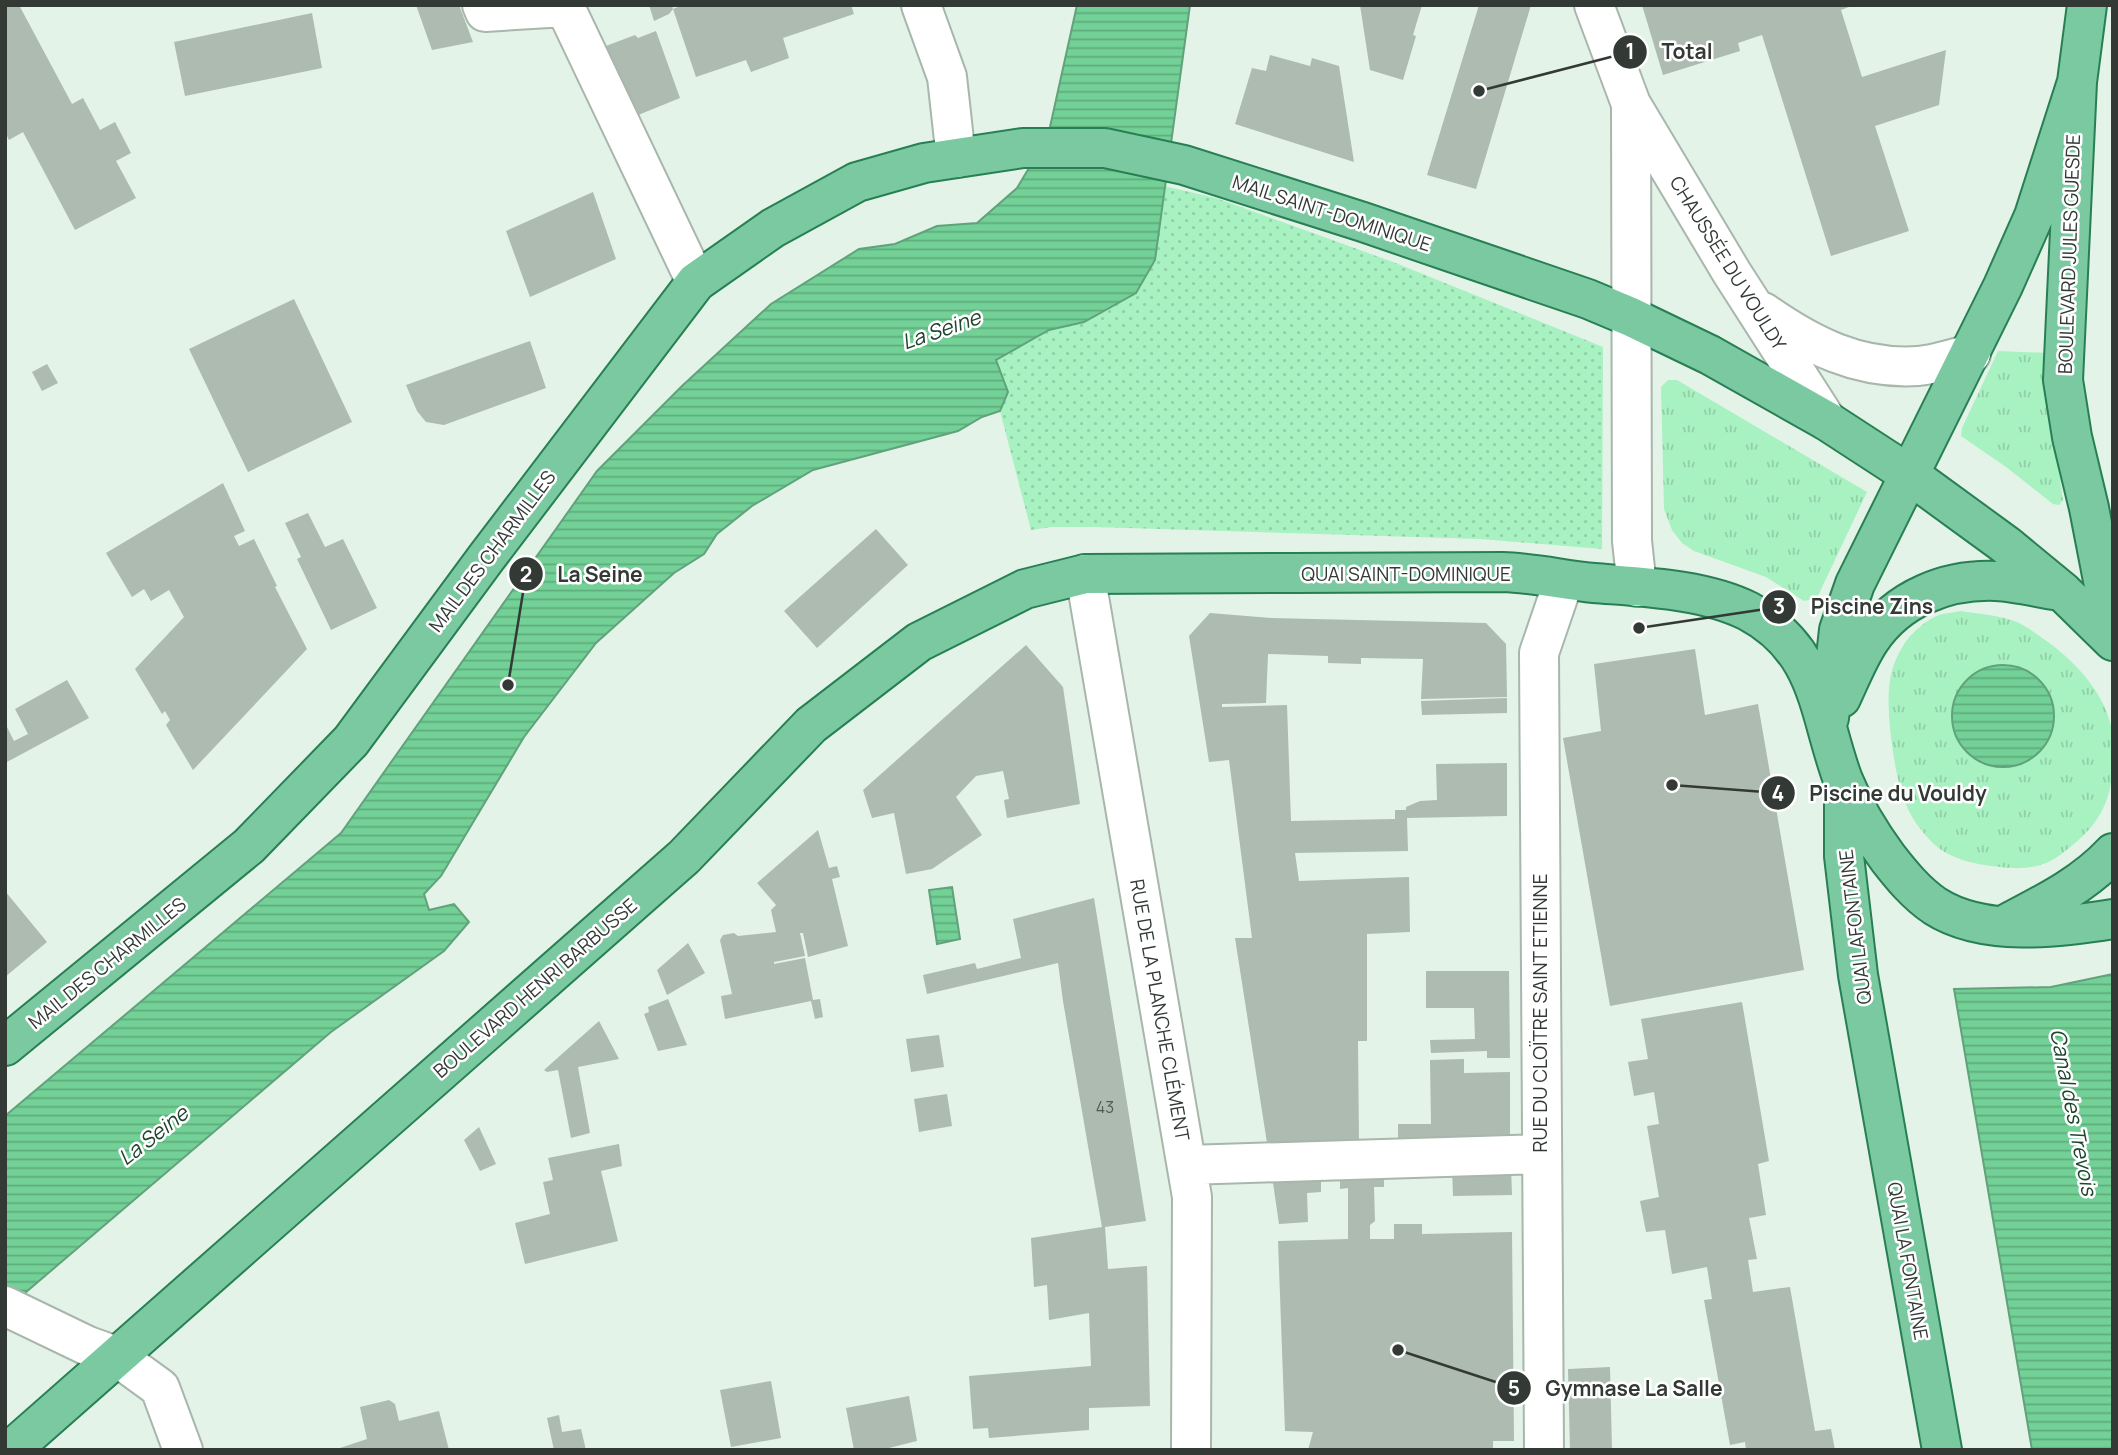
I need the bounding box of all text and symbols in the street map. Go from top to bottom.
callout: Total [1613,31,1727,73]
text: 1 [1625,37,1635,65]
text: Total [1661,37,1713,65]
street label: BOULEVARD JULES GUESDE [2052,134,2086,374]
street label: MAIL SAINT-DOMINIQUE [1229,169,1435,257]
street label: CHAUSSÉE DU VOULDY [1664,171,1792,355]
water label: La Seine [898,302,986,355]
street label: MAIL DES CHARMILLES [423,465,562,637]
callout: La Seine [509,553,657,595]
text: 2 [520,560,532,588]
text: La Seine [557,560,643,588]
street label: QUAI SAINT-DOMINIQUE [1301,561,1511,587]
callout: Piscine Zins [1761,586,1947,628]
text: 3 [1773,592,1785,620]
text: Piscine Zins [1811,592,1933,620]
callout: Piscine du Vouldy [1760,772,2000,814]
text: 4 [1772,779,1784,807]
text: Piscine du Vouldy [1809,779,1987,807]
street label: QUAI LAFONTAINE [1833,848,1877,1006]
street label: RUE DU CLOÏTRE SAINT ETIENNE [1527,874,1553,1152]
street label: RUE DE LA PLANCHE CLÉMENT [1124,877,1196,1144]
street label: MAIL DES CHARMILLES [23,891,192,1035]
street label: BOULEVARD HENRI BARBUSSE [428,892,642,1084]
water label: Canal des Trevois [2044,1026,2104,1200]
house number: 43 [1096,1096,1114,1118]
water label: La Seine [112,1098,195,1171]
street label: QUAI LA FONTAINE [1881,1180,1935,1342]
callout: Gymnase La Salle [1496,1367,1737,1409]
text: 5 [1508,1374,1520,1402]
text: Gymnase La Salle [1545,1374,1723,1402]

